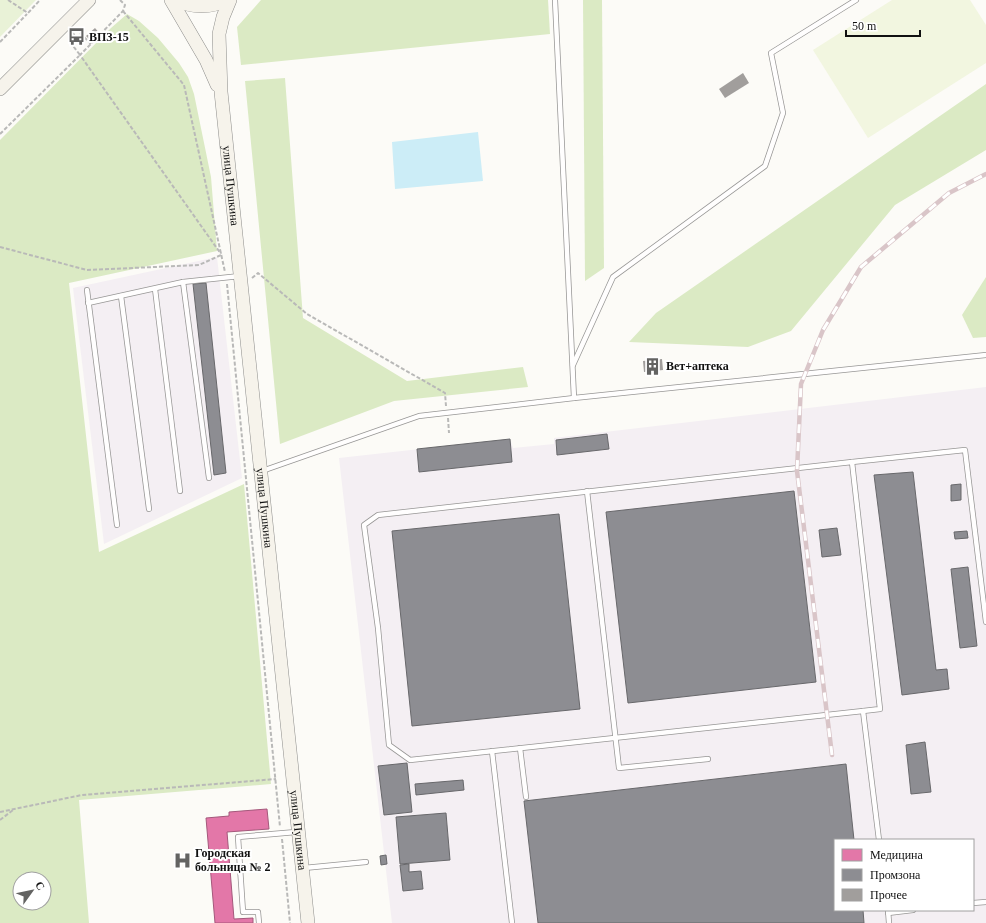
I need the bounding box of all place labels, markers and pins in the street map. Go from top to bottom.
bus stop icon: ВПЗ-15 [66,27,86,47]
place label: ВПЗ-15 [89,30,129,44]
building icon: Вет+аптека [643,356,663,376]
place label: Вет+аптека [666,359,729,373]
place label: Городская больница № 2 [195,846,271,874]
hospital icon: Городская больница № 2 [172,850,192,870]

